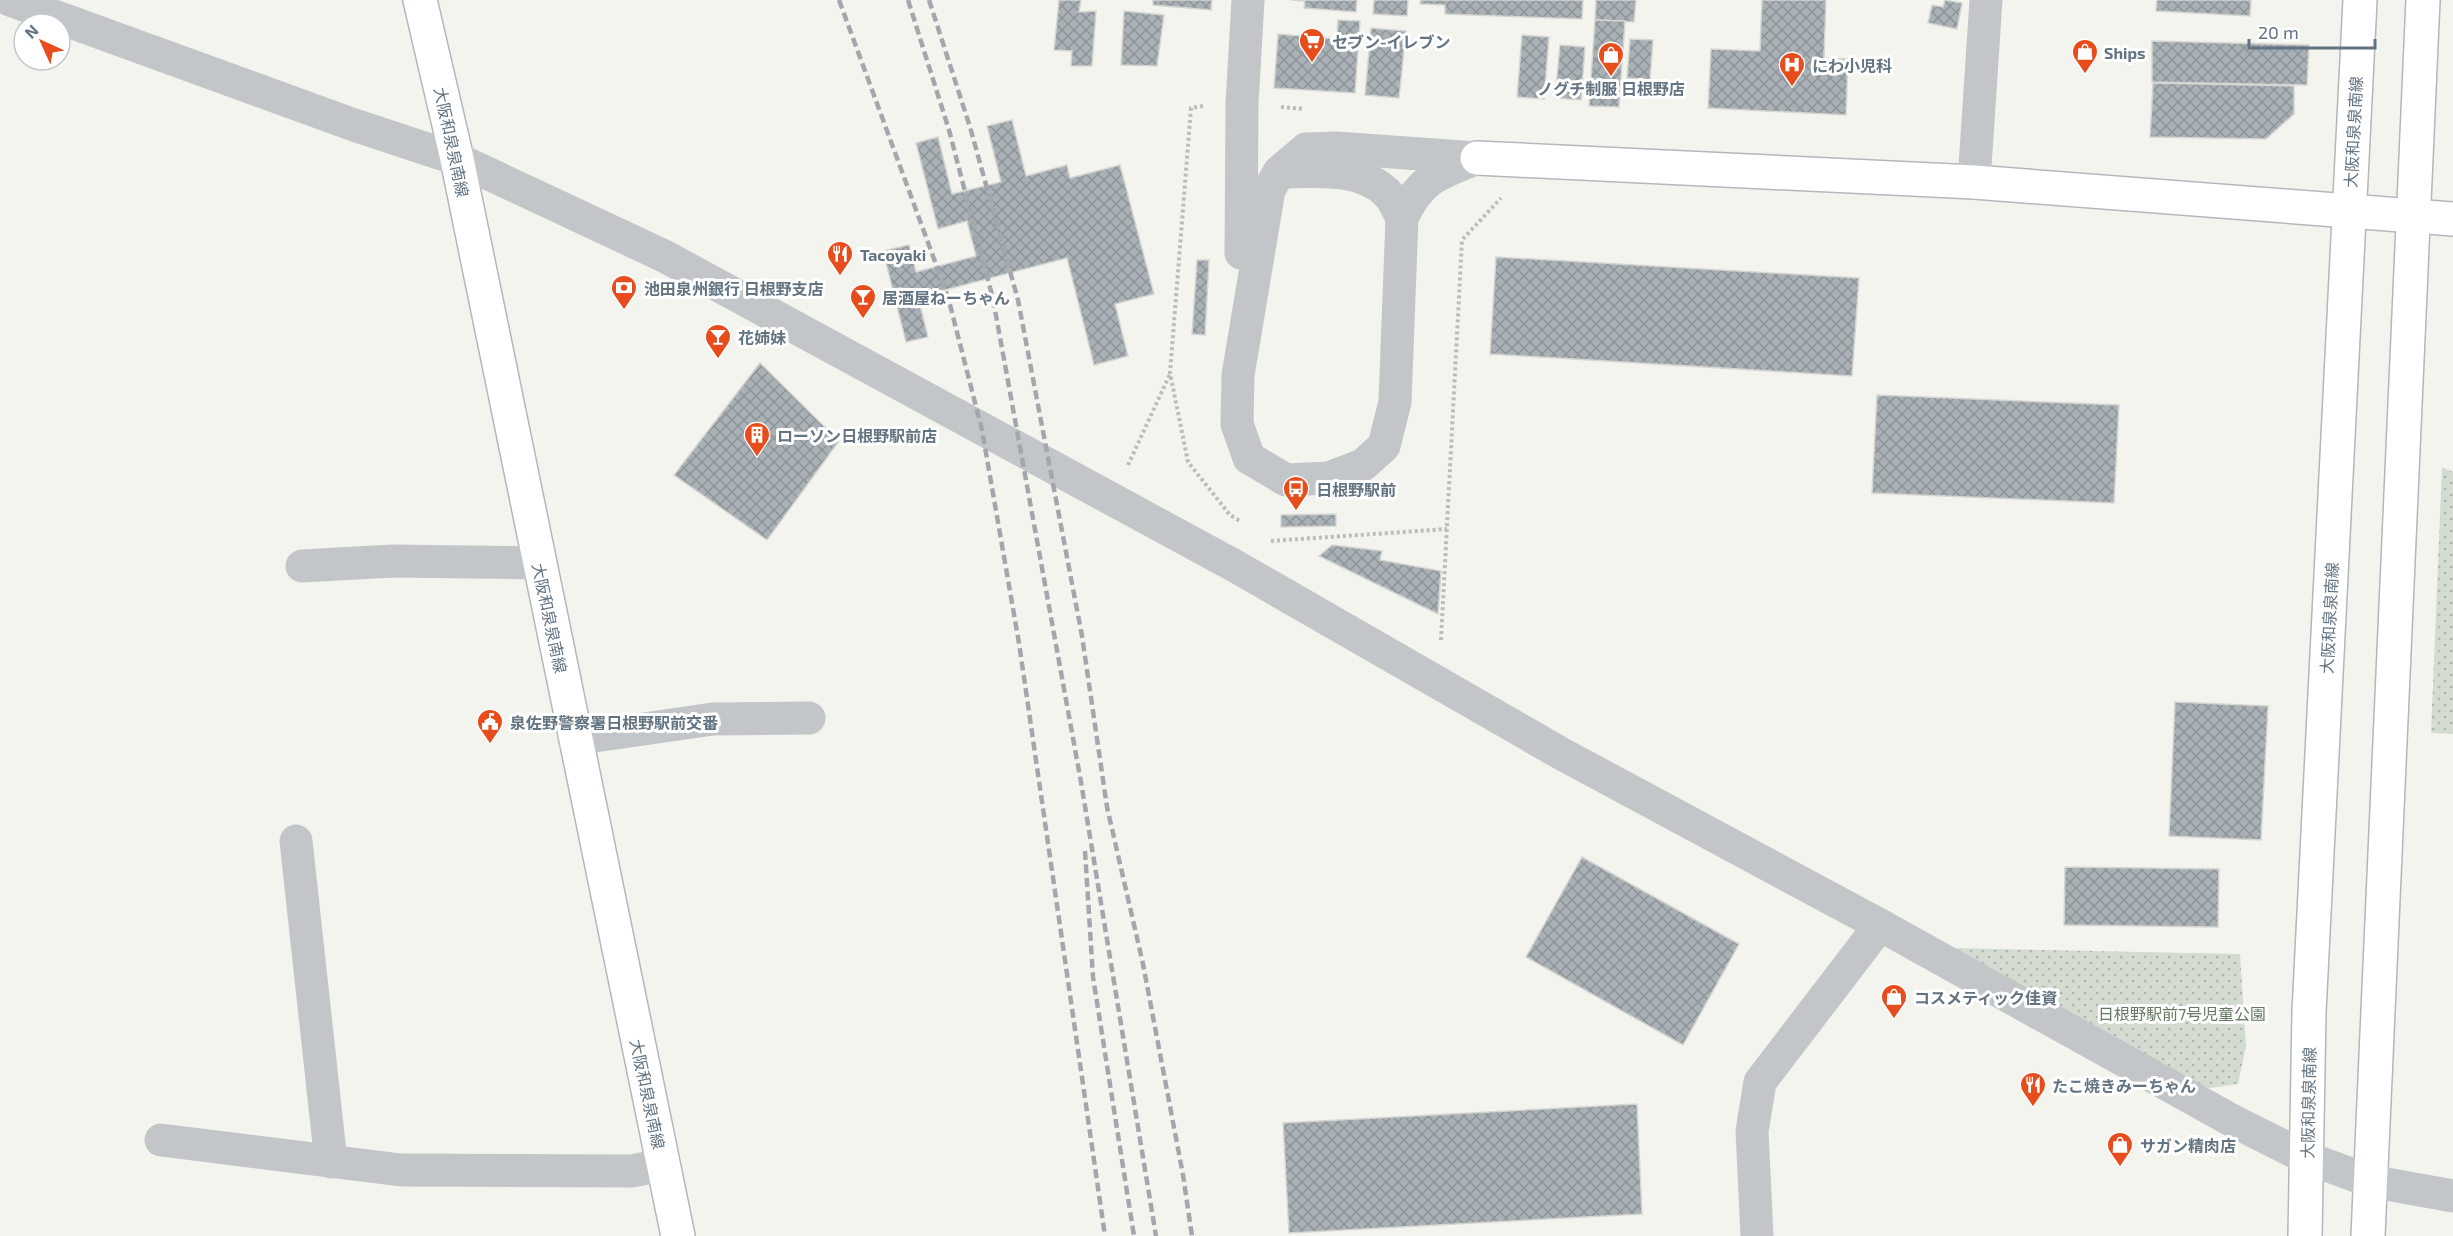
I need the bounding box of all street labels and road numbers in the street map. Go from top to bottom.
street label: 大阪和泉泉南線 [2341,76,2365,188]
street label: 大阪和泉泉南線 [431,85,473,199]
street label: 大阪和泉泉南線 [529,561,571,675]
street label: 大阪和泉泉南線 [2317,562,2341,674]
street label: 大阪和泉泉南線 [627,1037,669,1151]
street label: 大阪和泉泉南線 [2298,1047,2318,1159]

